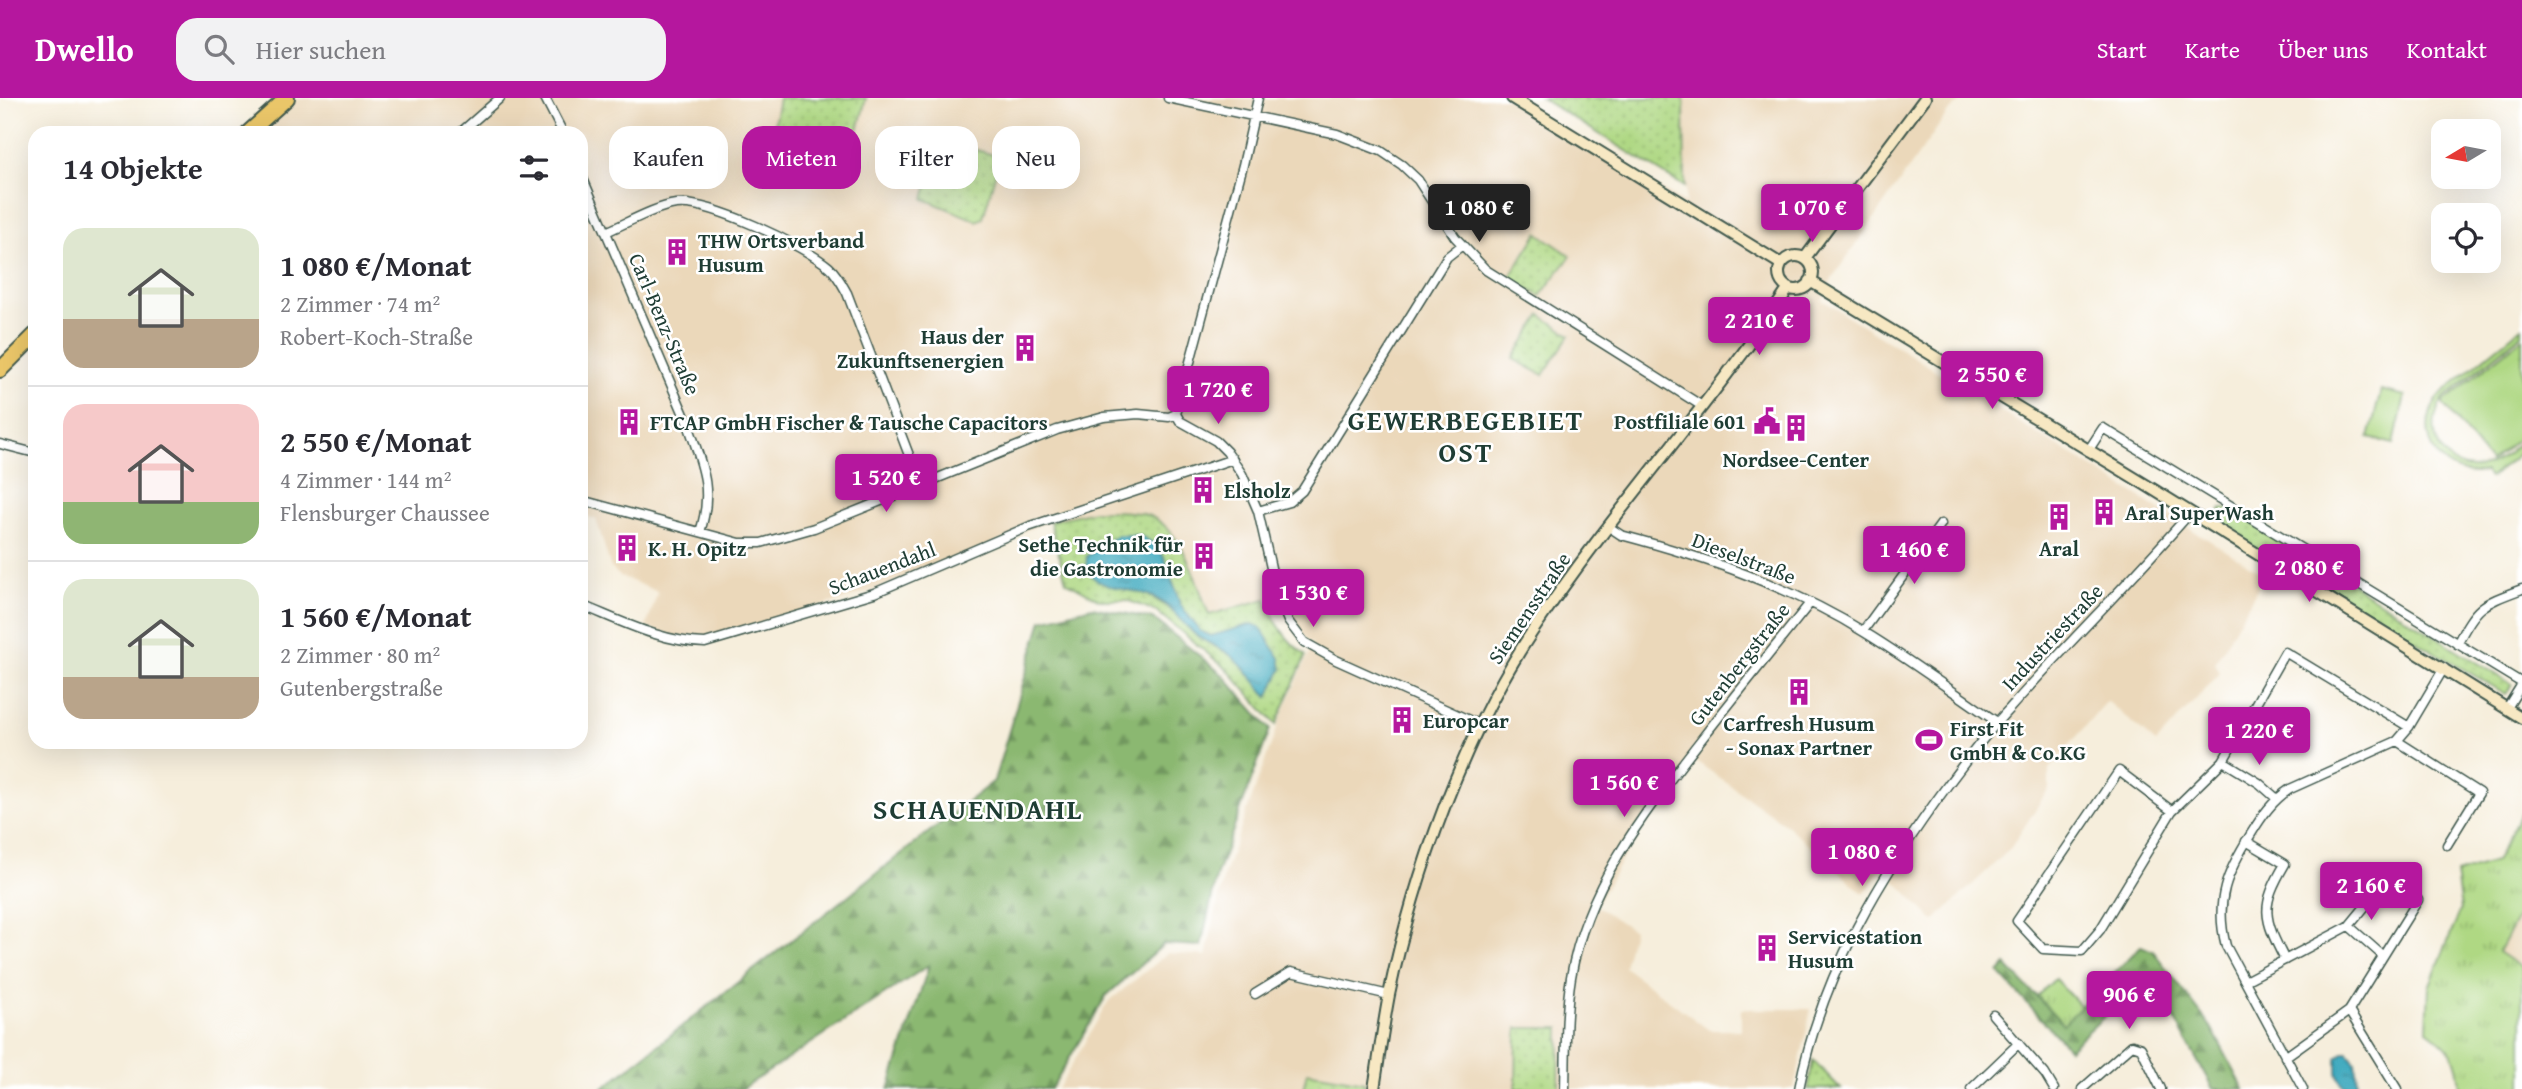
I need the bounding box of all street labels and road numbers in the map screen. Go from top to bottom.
street label: Carl-Benz-Straße [621,248,709,400]
street label: Dieselstraße [1688,524,1801,592]
street label: Schauendahl [824,533,940,603]
street label: Siemensstraße [1480,546,1578,670]
street label: Industriestraße [1994,576,2110,698]
street label: Gutenbergstraße [1681,596,1797,732]

